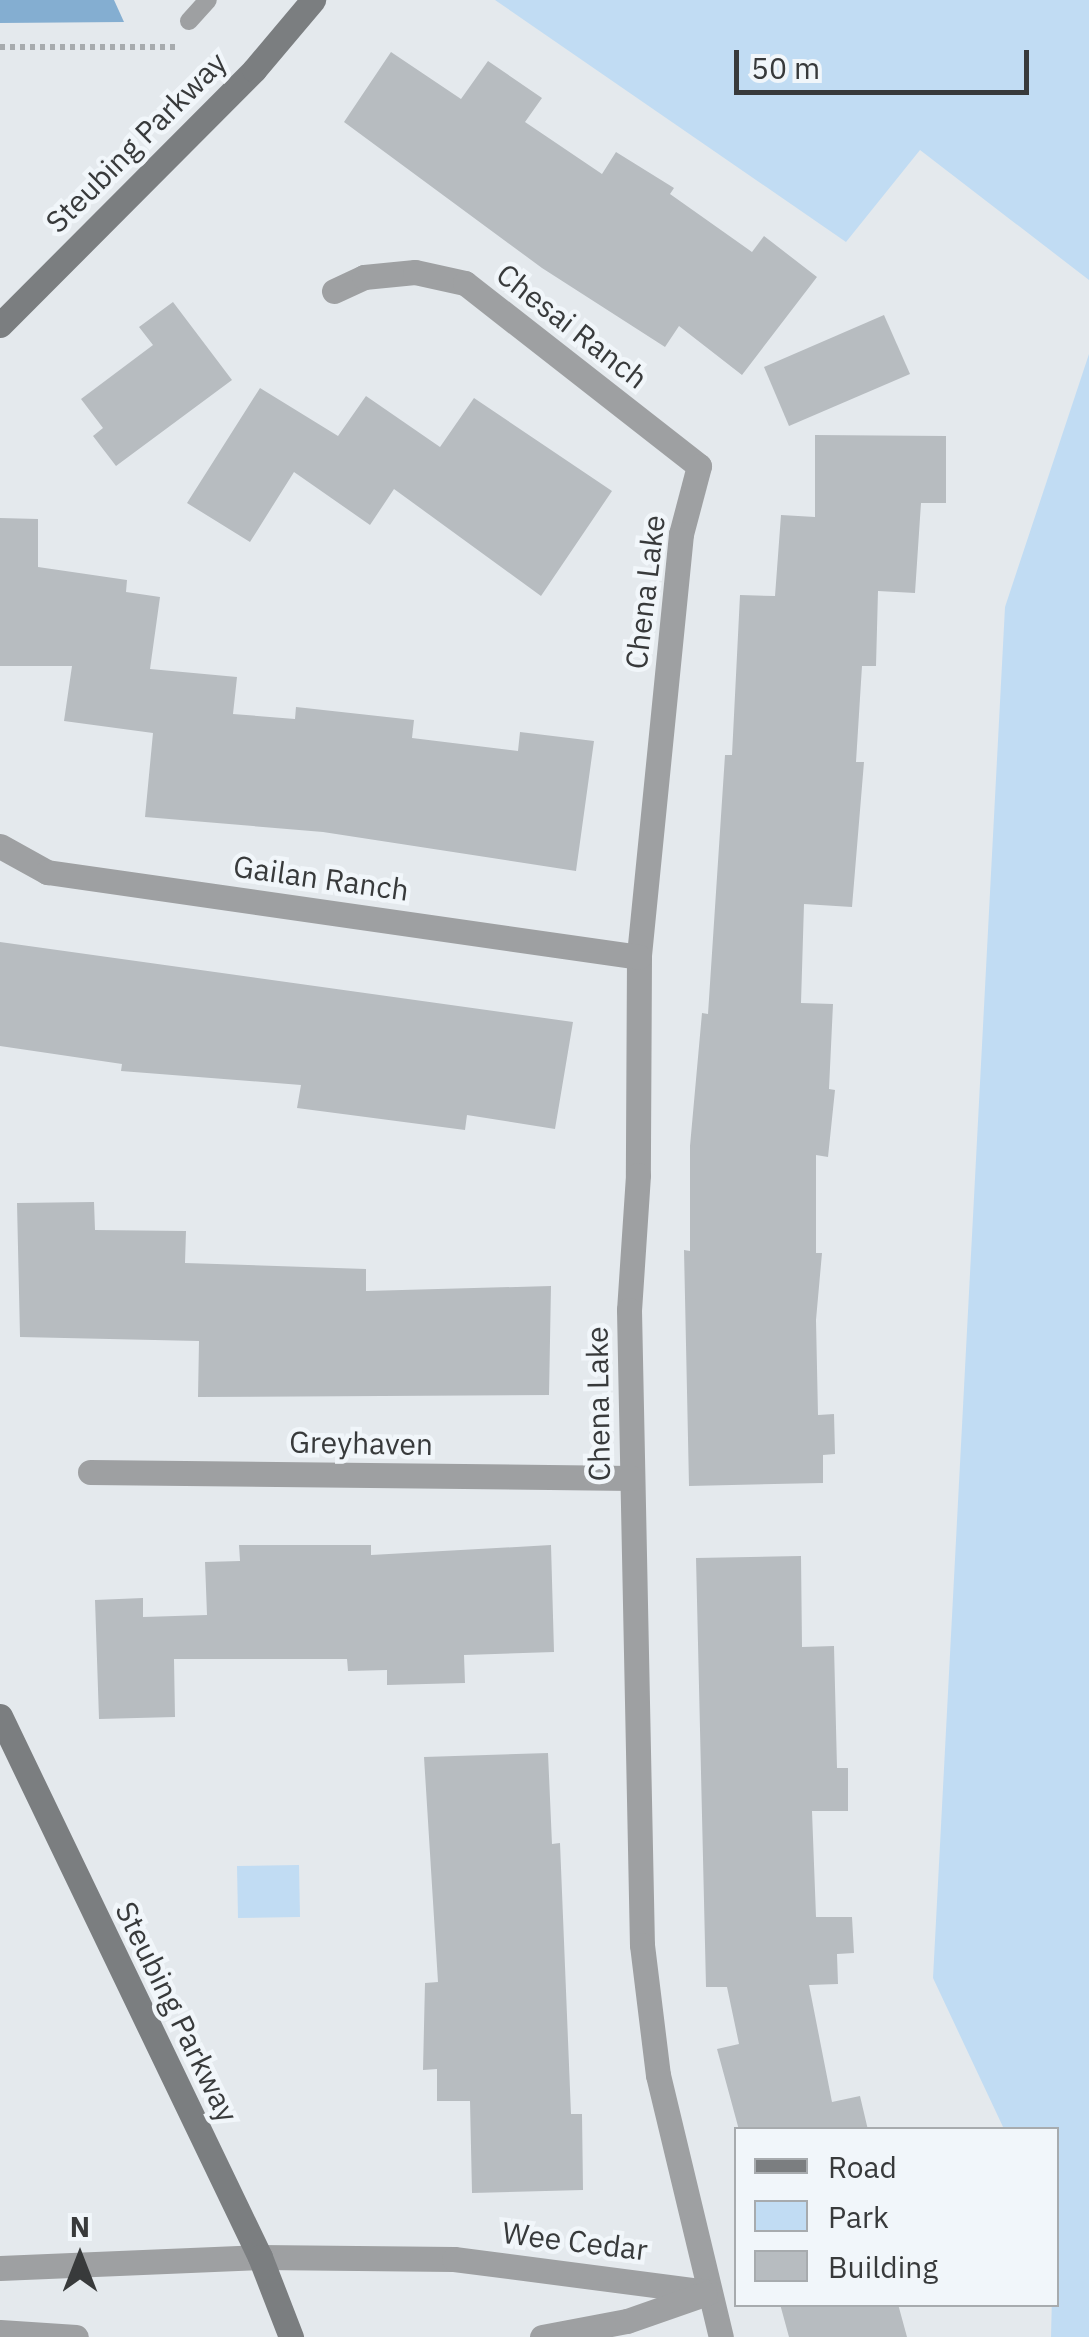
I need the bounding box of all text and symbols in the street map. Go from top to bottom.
scale bar [739,30,1034,92]
street label: Steubing Parkway [38,44,234,240]
text: 50 m [751,48,820,87]
street label: Chesai Ranch [489,256,655,396]
street label: Chena Lake [618,513,672,671]
street label: Gailan Ranch [231,848,411,908]
street label: Chena Lake [579,1326,617,1482]
street label: Greyhaven [289,1424,433,1462]
street label: Steubing Parkway [108,1896,246,2128]
legend [734,2127,1059,2307]
text: Road [828,2147,897,2186]
text: Park [828,2197,889,2236]
north arrow [30,2207,130,2307]
text: N [70,2208,90,2245]
street label: Wee Cedar [500,2214,650,2268]
text: Building [828,2247,938,2286]

